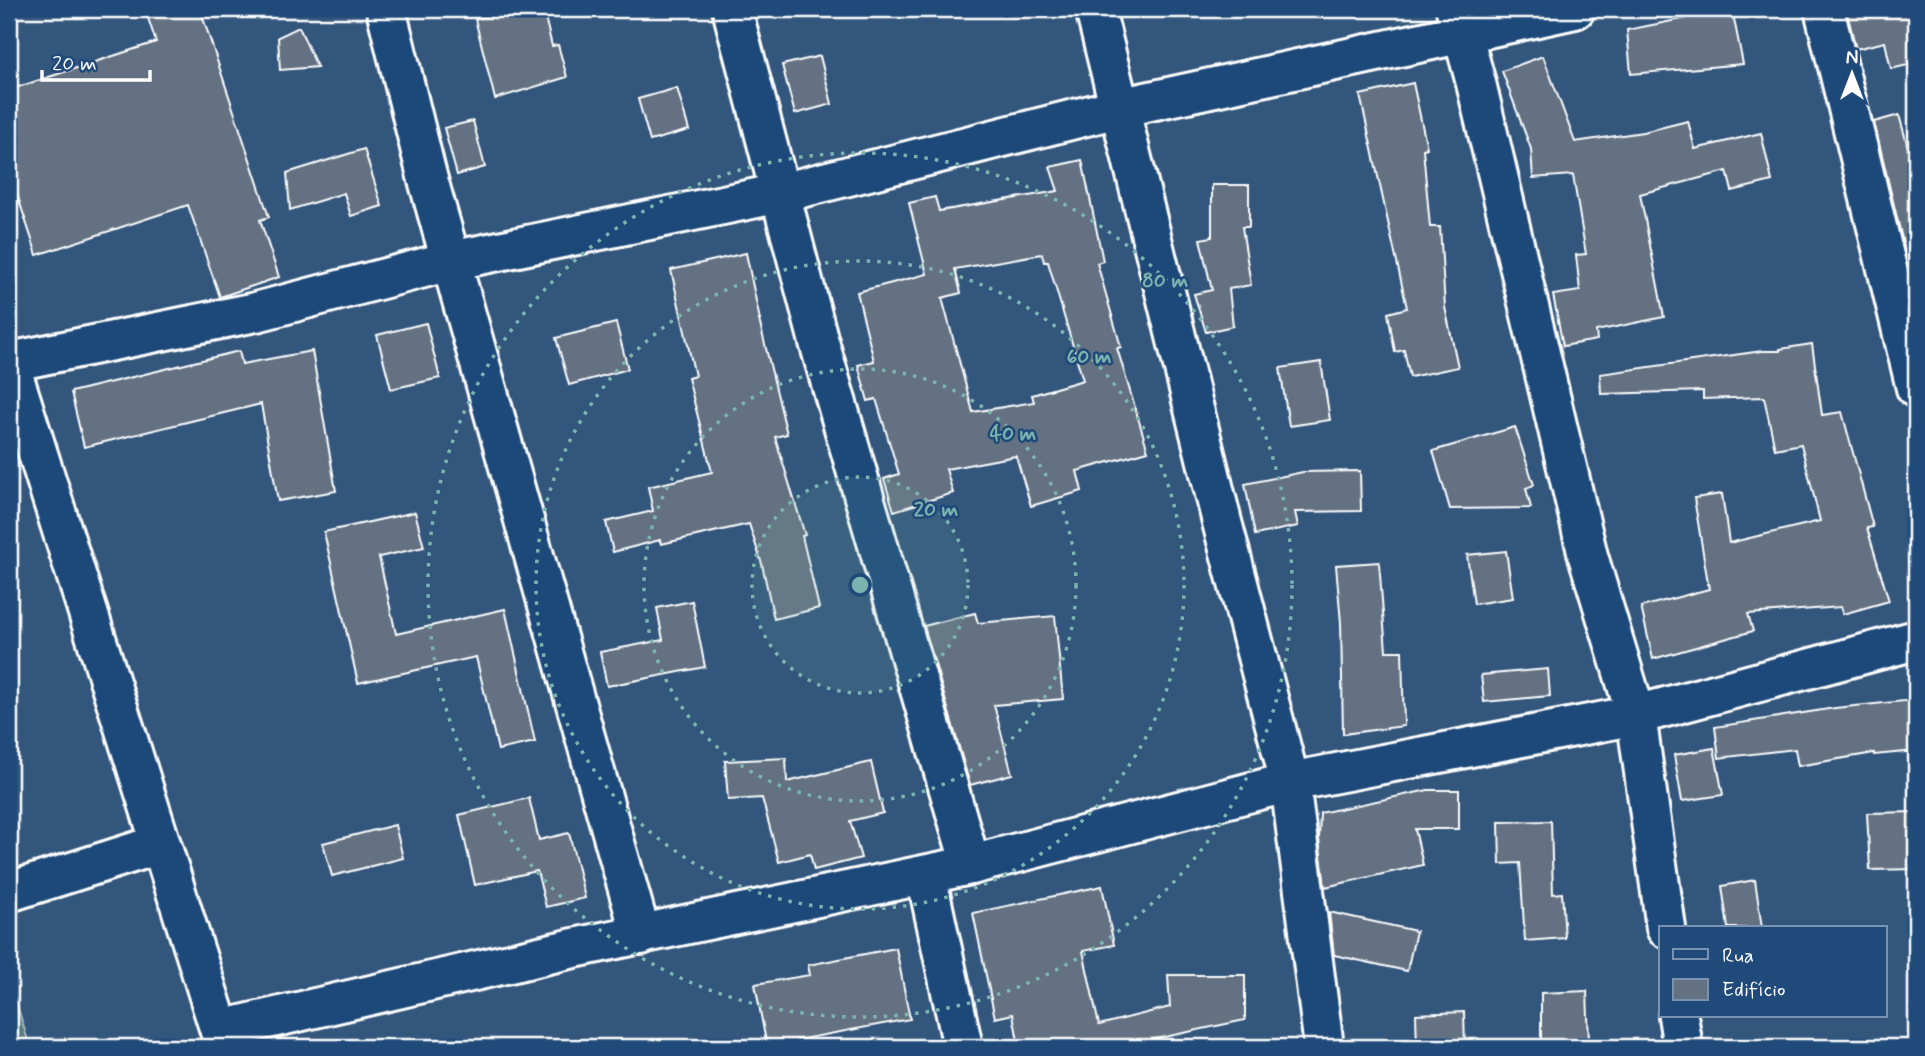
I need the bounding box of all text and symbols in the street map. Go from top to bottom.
scale bar [42,38,150,82]
north arrow [1816,38,1886,108]
text: N [1846,46,1858,71]
text: 20 m [52,50,97,78]
text: 80 m [1142,267,1188,295]
text: 60 m [1066,343,1112,371]
text: 40 m [990,420,1037,448]
text: 20 m [914,496,959,524]
centre of rings [848,573,872,597]
legend [1659,926,1886,1018]
text: Rua [1722,942,1754,970]
text: Edifício [1722,976,1786,1004]

